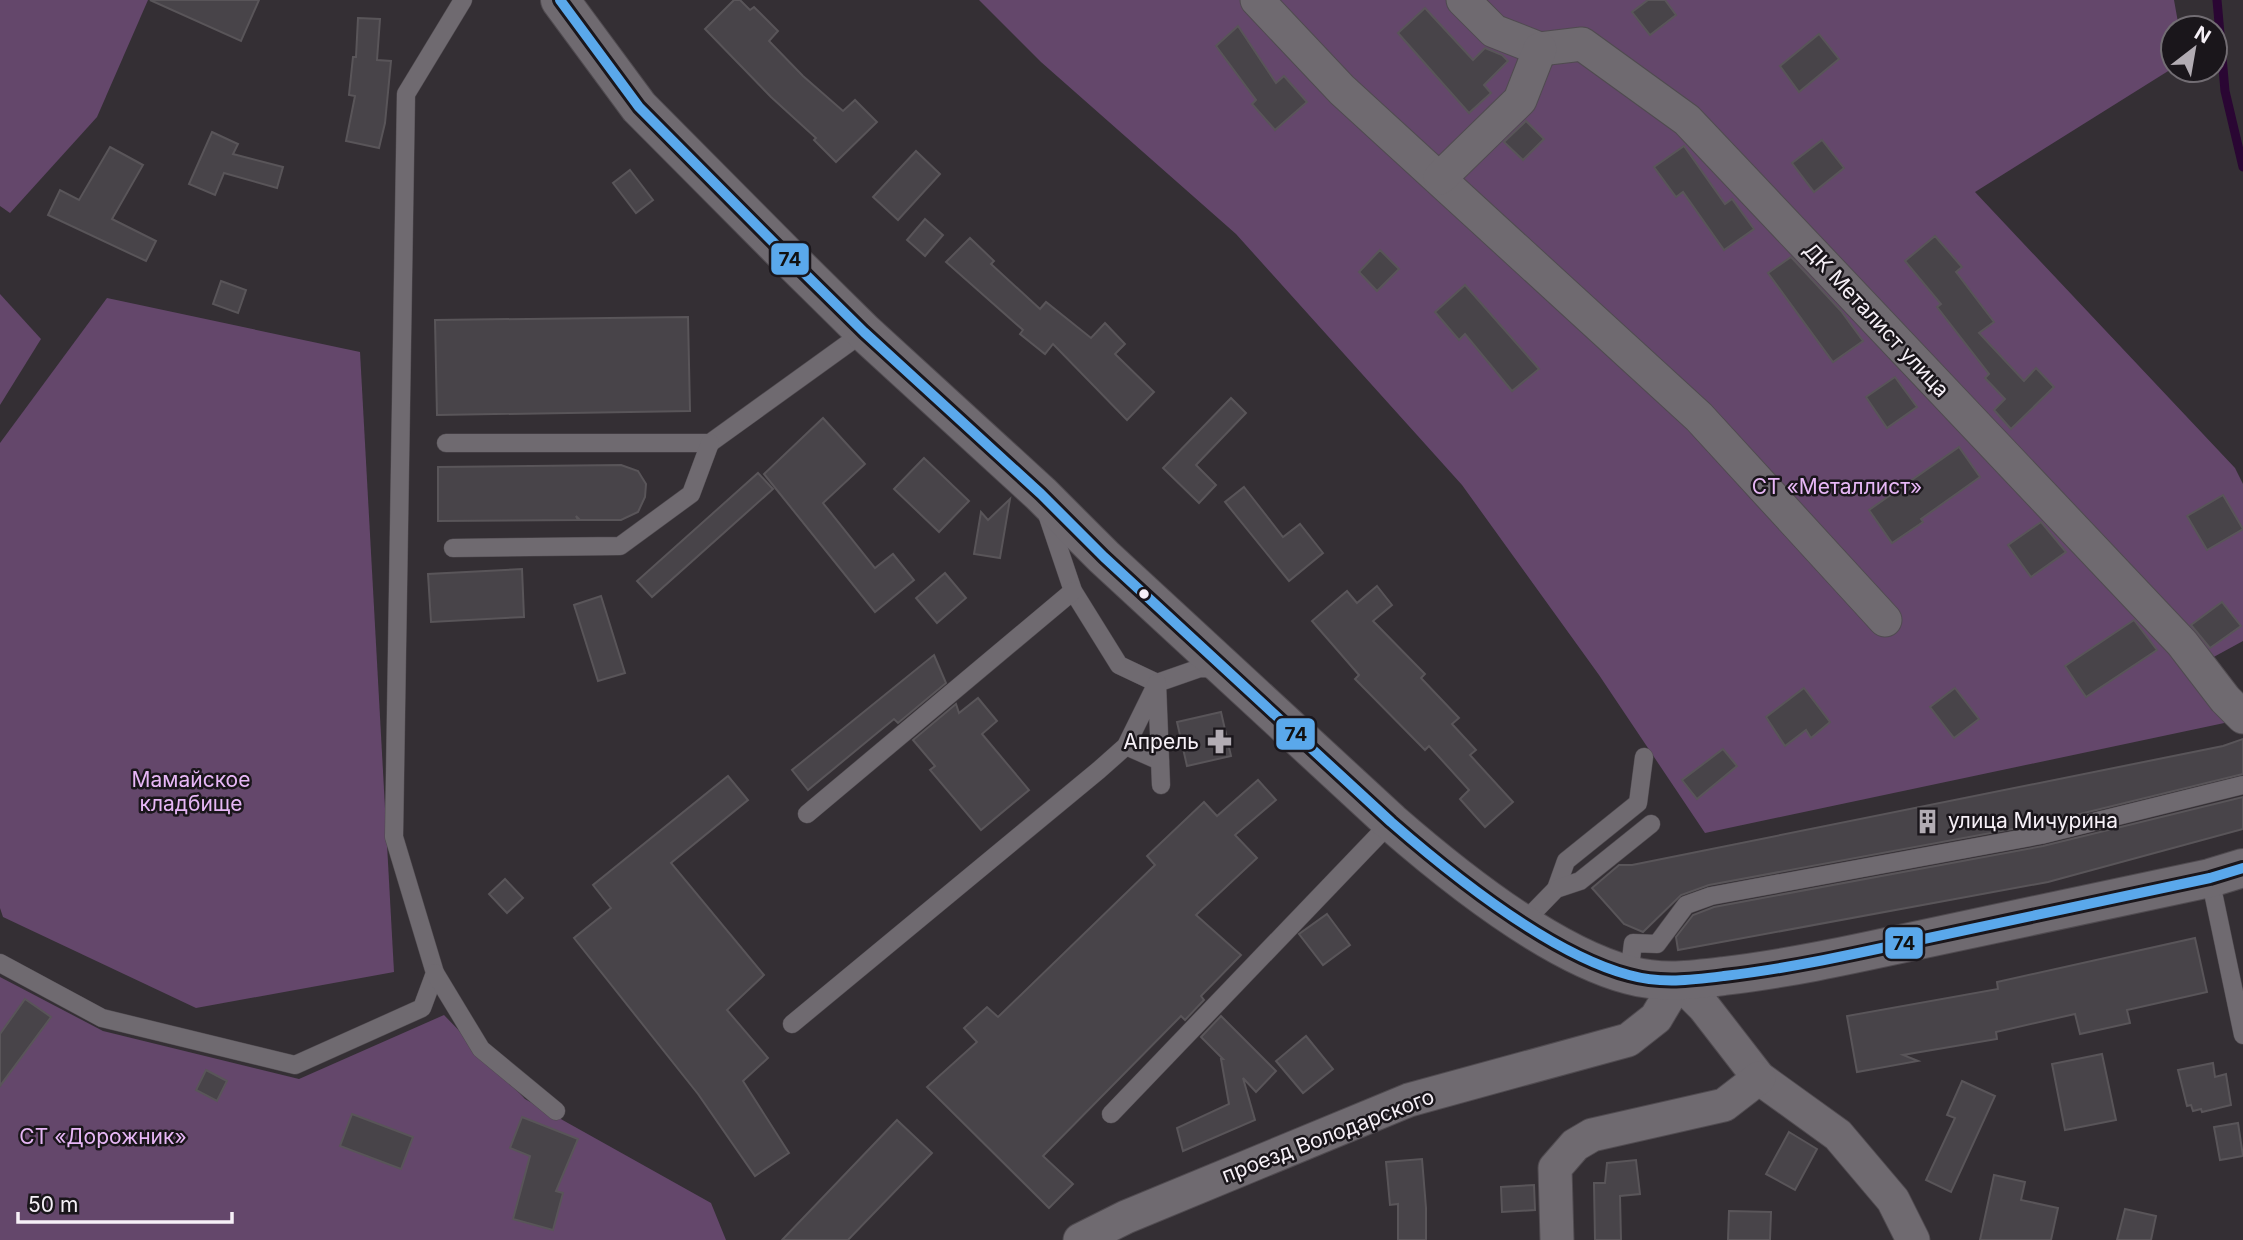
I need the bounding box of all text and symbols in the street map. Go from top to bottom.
north arrow [2159,14,2229,84]
text: N [2190,21,2215,48]
street label: ДК Металист улица [1798,237,1954,402]
line badge: 74 [770,242,810,276]
text: 74 [779,248,801,271]
park label: СТ «Металлист» [1752,474,1922,499]
unlabelled marker [1137,587,1151,601]
line badge: 74 [1275,717,1316,751]
text: 74 [1285,723,1307,746]
pharmacy icon: Апрель [1205,728,1233,756]
place label: Апрель [1123,729,1199,754]
park label: Мамайское кладбище [132,767,250,816]
building icon: улица Мичурина [1914,807,1942,835]
place label: улица Мичурина [1948,808,2118,833]
line badge: 74 [1884,926,1924,960]
text: 74 [1893,932,1915,955]
street label: проезд Володарского [1218,1084,1437,1188]
park label: СТ «Дорожник» [19,1124,187,1149]
scale bar [18,1180,231,1224]
text: 50 m [28,1192,78,1217]

